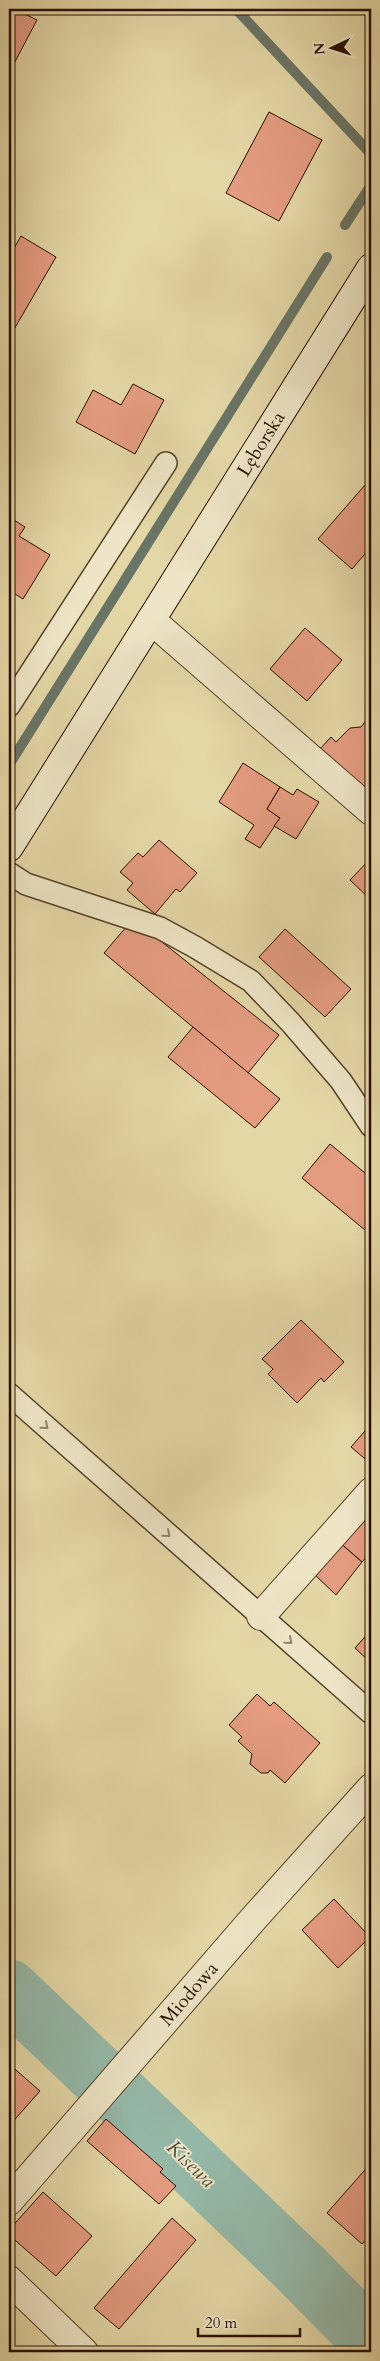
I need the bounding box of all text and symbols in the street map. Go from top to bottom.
north arrow [308,22,358,72]
text: N [310,42,329,56]
street label: Lęborska [231,406,291,482]
one-way arrow [40,1421,49,1430]
one-way arrow [162,1528,171,1537]
one-way arrow [284,1635,293,1644]
street label: Miodowa [154,1956,224,2032]
water label: Kisewa [161,2134,221,2194]
scale bar [198,2306,300,2338]
text: 20 m [205,2313,237,2333]

